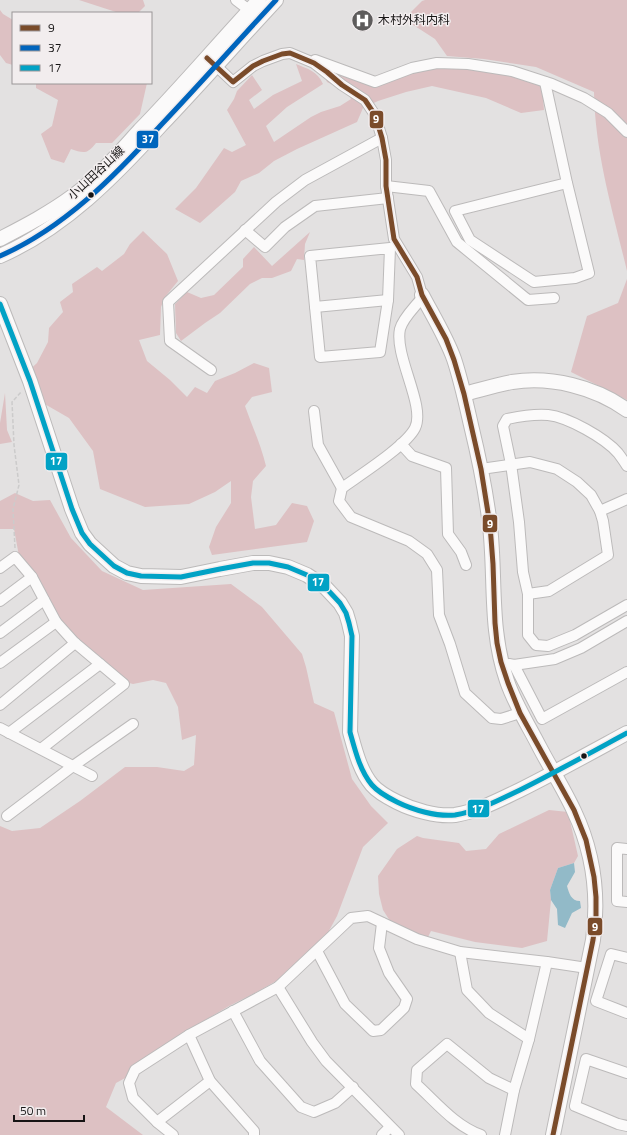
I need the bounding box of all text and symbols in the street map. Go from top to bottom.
hospital icon: 木村外科内科 [349,7,375,33]
place label: 木村外科内科 [378,10,450,29]
legend [12,12,152,84]
text: 9 [48,18,55,37]
text: 37 [48,38,61,57]
text: 17 [48,58,61,77]
line badge: 9 [369,110,384,129]
text: 9 [373,111,379,127]
line badge: 37 [136,130,159,149]
text: 37 [142,131,154,147]
street label: 小山田谷山線 [63,141,128,204]
unlabelled marker [86,190,96,200]
line badge: 17 [45,452,68,471]
text: 17 [50,453,62,469]
line badge: 9 [482,514,498,533]
text: 9 [487,516,493,532]
line badge: 17 [307,573,330,592]
text: 17 [312,574,324,590]
unlabelled marker [579,751,589,761]
line badge: 17 [467,799,490,818]
text: 17 [472,801,484,817]
line badge: 9 [587,917,603,936]
text: 9 [592,919,598,935]
scale bar [14,1097,84,1123]
text: 50 m [20,1101,46,1120]

